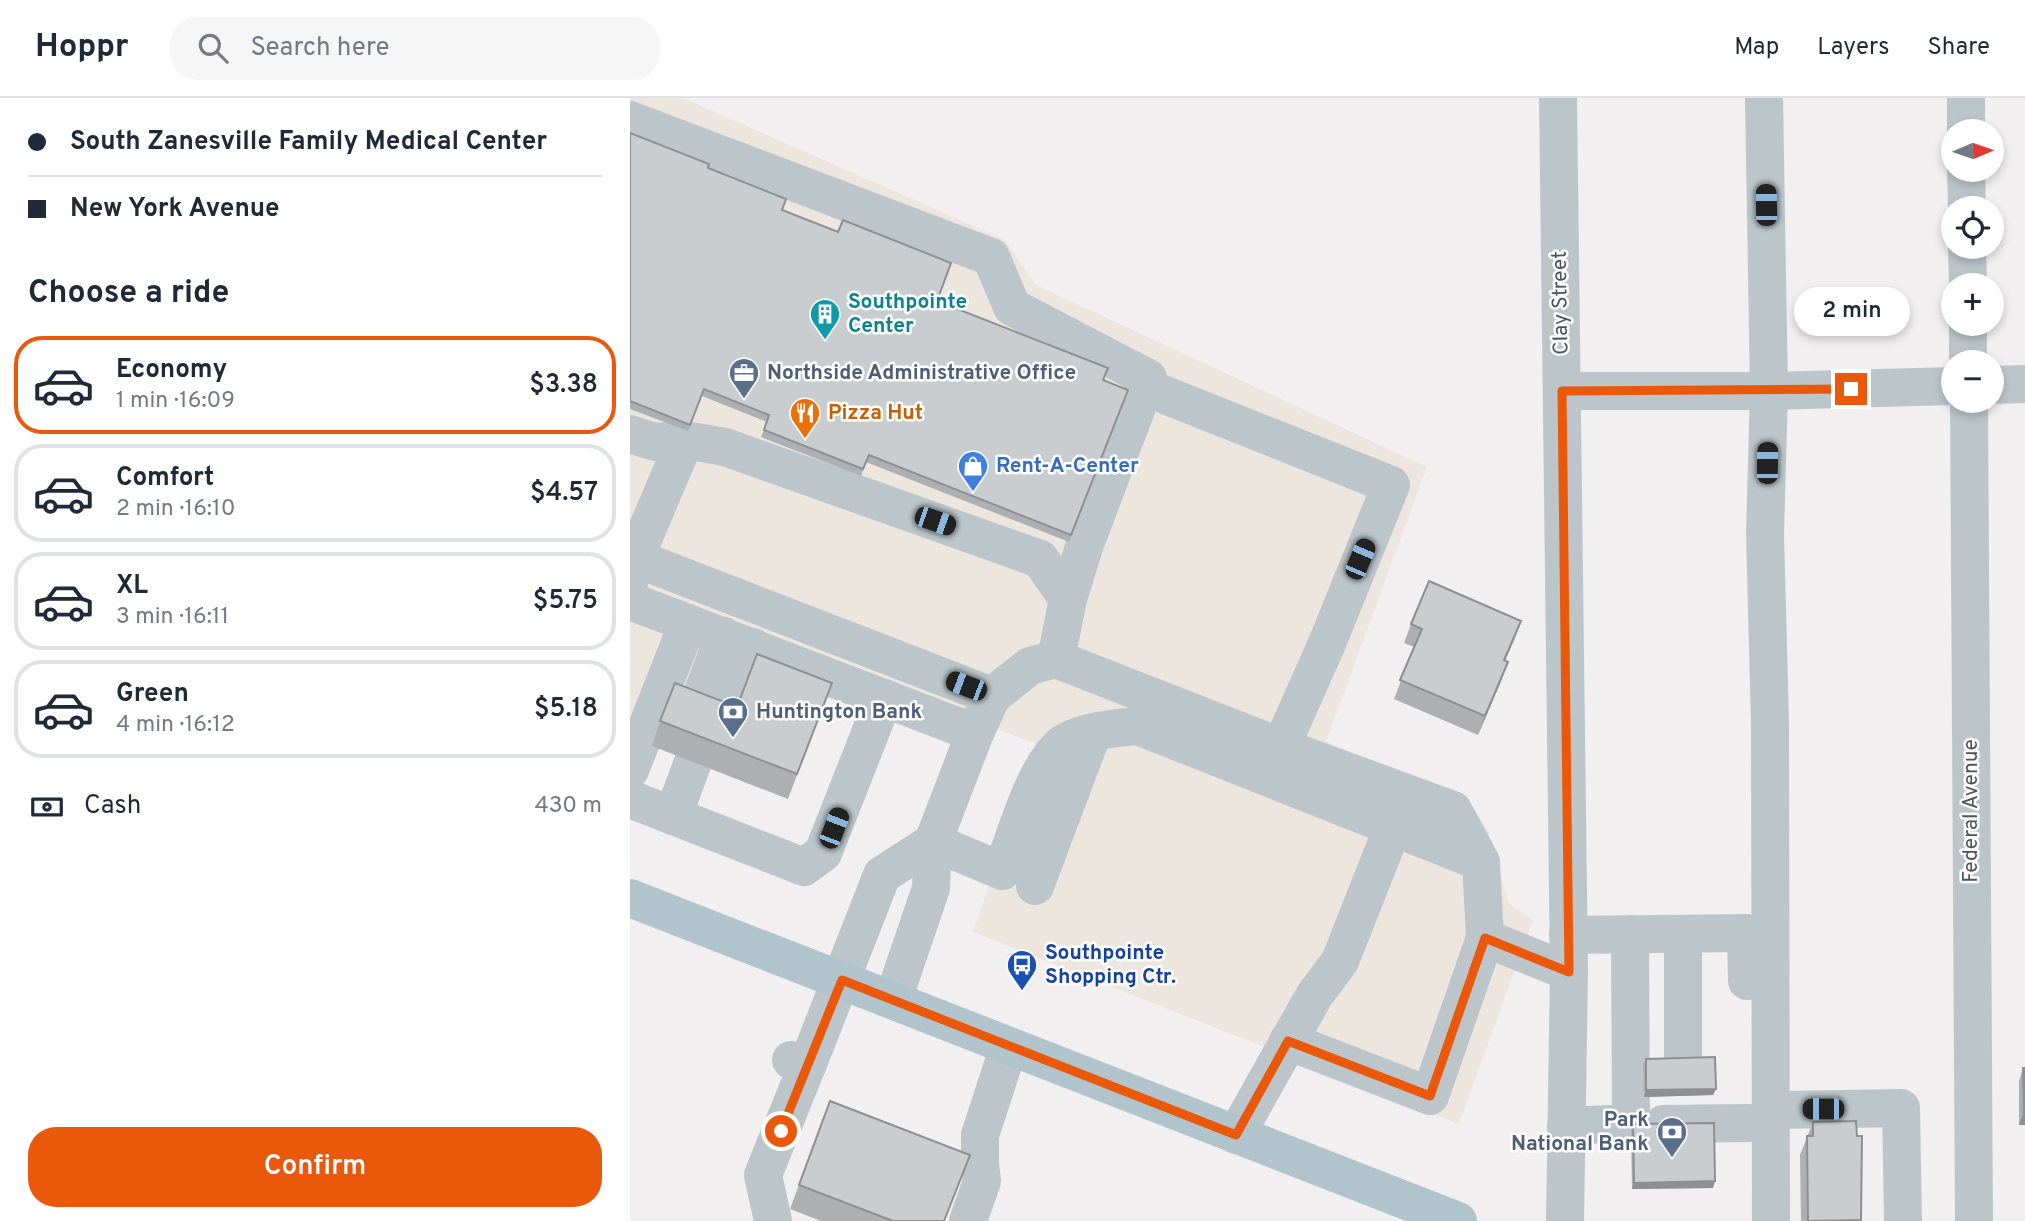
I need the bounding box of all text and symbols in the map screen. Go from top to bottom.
search box [170,17,660,80]
text: Hoppr [35,27,128,69]
icon: search [194,29,232,67]
text: Search here [250,32,389,65]
text: Map [1734,33,1779,63]
text: Layers [1817,33,1889,63]
text: Share [1927,33,1990,63]
north arrow [1941,119,2004,182]
map controls [1941,119,2004,413]
text: South Zanesville Family Medical Center [70,126,547,159]
car [1756,184,1777,226]
text: New York Avenue [70,193,279,226]
button: locate [1941,196,2004,259]
street label: Clay Street [1547,251,1575,355]
button: + [1941,273,2004,336]
text: Choose a ride [28,274,229,314]
callout: 2 min [1793,288,1909,336]
place label: Southpointe Center [848,289,967,340]
building icon: Southpointe Center [808,297,842,341]
text: 2 min [1822,297,1882,326]
button: − [1941,350,2004,413]
icon: car [32,354,95,417]
text: Economy [116,354,227,387]
office icon: Northside Administrative Office [727,356,761,400]
place label: Northside Administrative Office [767,360,1076,387]
text: $3.38 [529,369,598,402]
route end [1835,373,1867,405]
text: 1 min · 16:09 [116,387,235,416]
restaurant icon: Pizza Hut [788,396,822,440]
place label: Pizza Hut [828,400,923,427]
car [1757,442,1778,484]
shop icon: Rent-A-Center [956,449,990,493]
place label: Rent-A-Center [996,453,1139,480]
icon: car [32,462,95,525]
text: Comfort [116,462,214,495]
text: $4.57 [530,477,598,510]
text: 2 min · 16:10 [116,495,235,524]
car [912,504,959,538]
car [1343,536,1378,582]
icon: car [32,570,95,633]
text: XL [116,570,148,603]
text: $5.75 [533,585,598,618]
text: 3 min · 16:11 [116,603,229,632]
car [943,669,990,703]
icon: car [32,678,95,741]
text: Green [116,678,189,711]
text: $5.18 [534,693,598,726]
bank icon: Huntington Bank [716,695,750,739]
place label: Huntington Bank [756,699,923,726]
text: 4 min · 16:12 [116,711,235,740]
street label: Federal Avenue [1958,739,1985,883]
icon: cash [28,788,66,826]
text: Cash [84,790,141,823]
text: 430 m [534,792,602,821]
car [817,805,852,851]
place label: Southpointe Shopping Ctr. [1045,940,1176,991]
bus stop icon: Southpointe Shopping Ctr. [1005,948,1039,992]
car [1803,1099,1845,1120]
place label: Park National Bank [1511,1107,1649,1158]
route start [765,1115,797,1147]
bank icon: Park National Bank [1655,1115,1689,1159]
button: Confirm [28,1127,602,1207]

